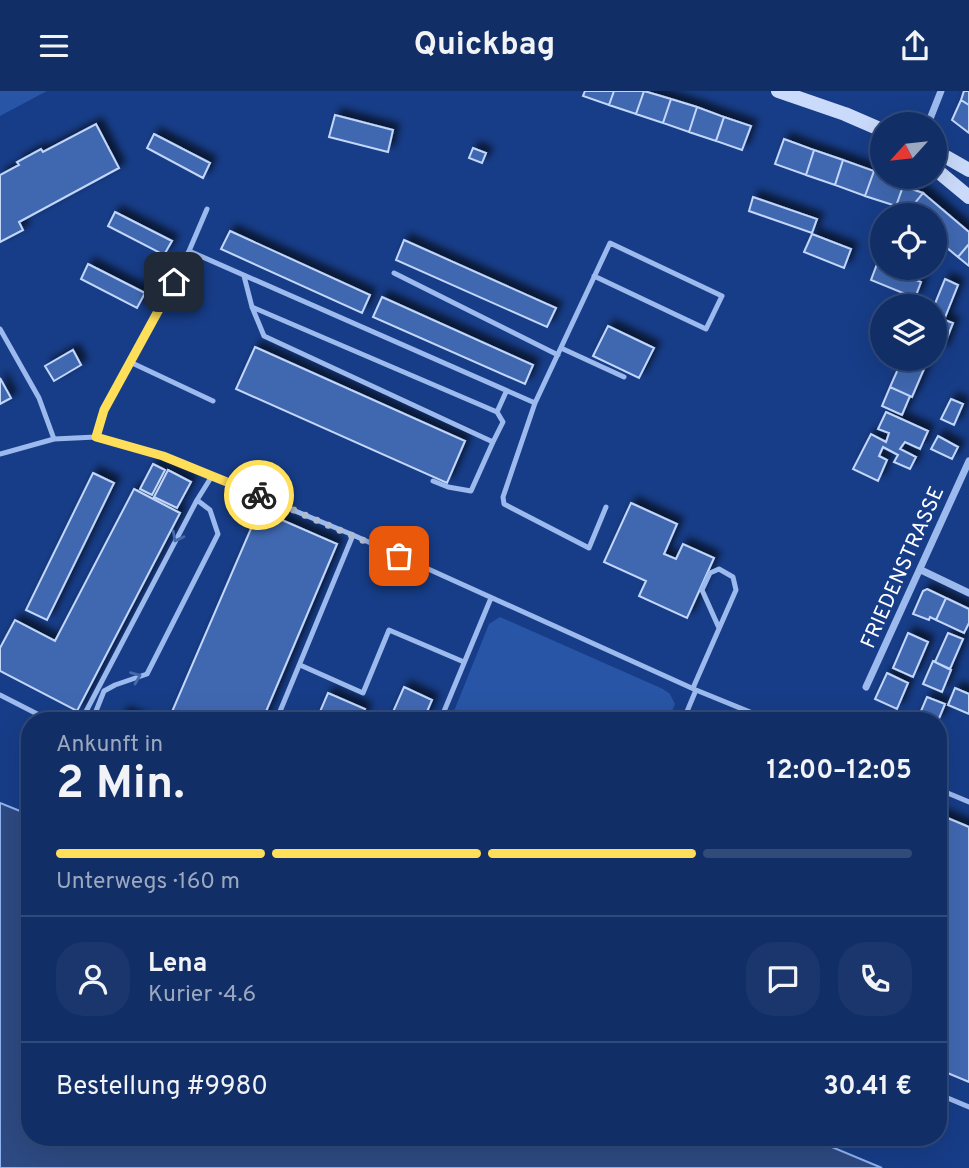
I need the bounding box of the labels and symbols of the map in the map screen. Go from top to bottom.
north arrow [870,112,947,189]
pin [144,252,204,312]
courier [224,460,294,530]
street label: FRIEDENSTRASSE [855,482,951,653]
pin [369,526,429,586]
one-way arrow [172,530,185,542]
one-way arrow [130,671,142,685]

